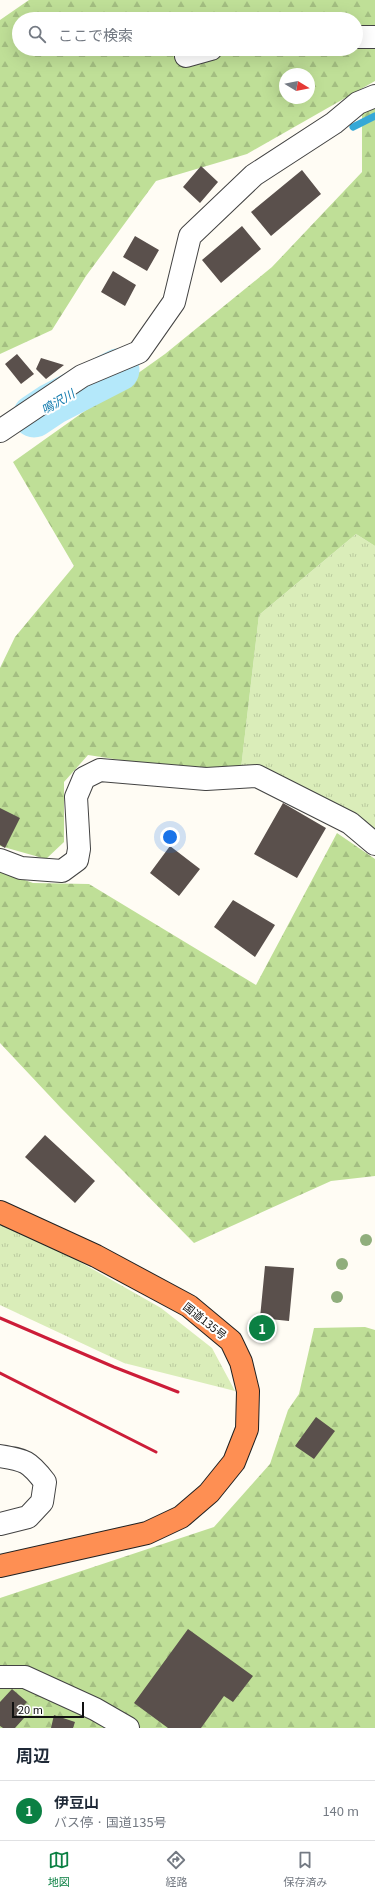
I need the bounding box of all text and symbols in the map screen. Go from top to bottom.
search box [12,12,363,56]
icon: search [26,23,48,45]
text: ここで検索 [58,24,133,45]
north arrow [279,68,315,104]
water label: 鳴沢川 [37,383,79,417]
your location [160,827,180,847]
street label: 国道135号 [180,1298,231,1342]
pin: 1 [249,1313,275,1343]
scale bar [12,1700,84,1719]
text: 20 m [18,1701,43,1717]
text: 周辺 [16,1742,50,1767]
text: 伊豆山 [54,1791,99,1812]
text: 1 [25,1801,33,1820]
text: 140 m [322,1801,359,1820]
text: バス停 · 国道135号 [54,1812,167,1831]
tab: 地図 [48,1849,70,1889]
tab: 経路 [165,1849,187,1889]
tab: 保存済み [283,1849,327,1889]

